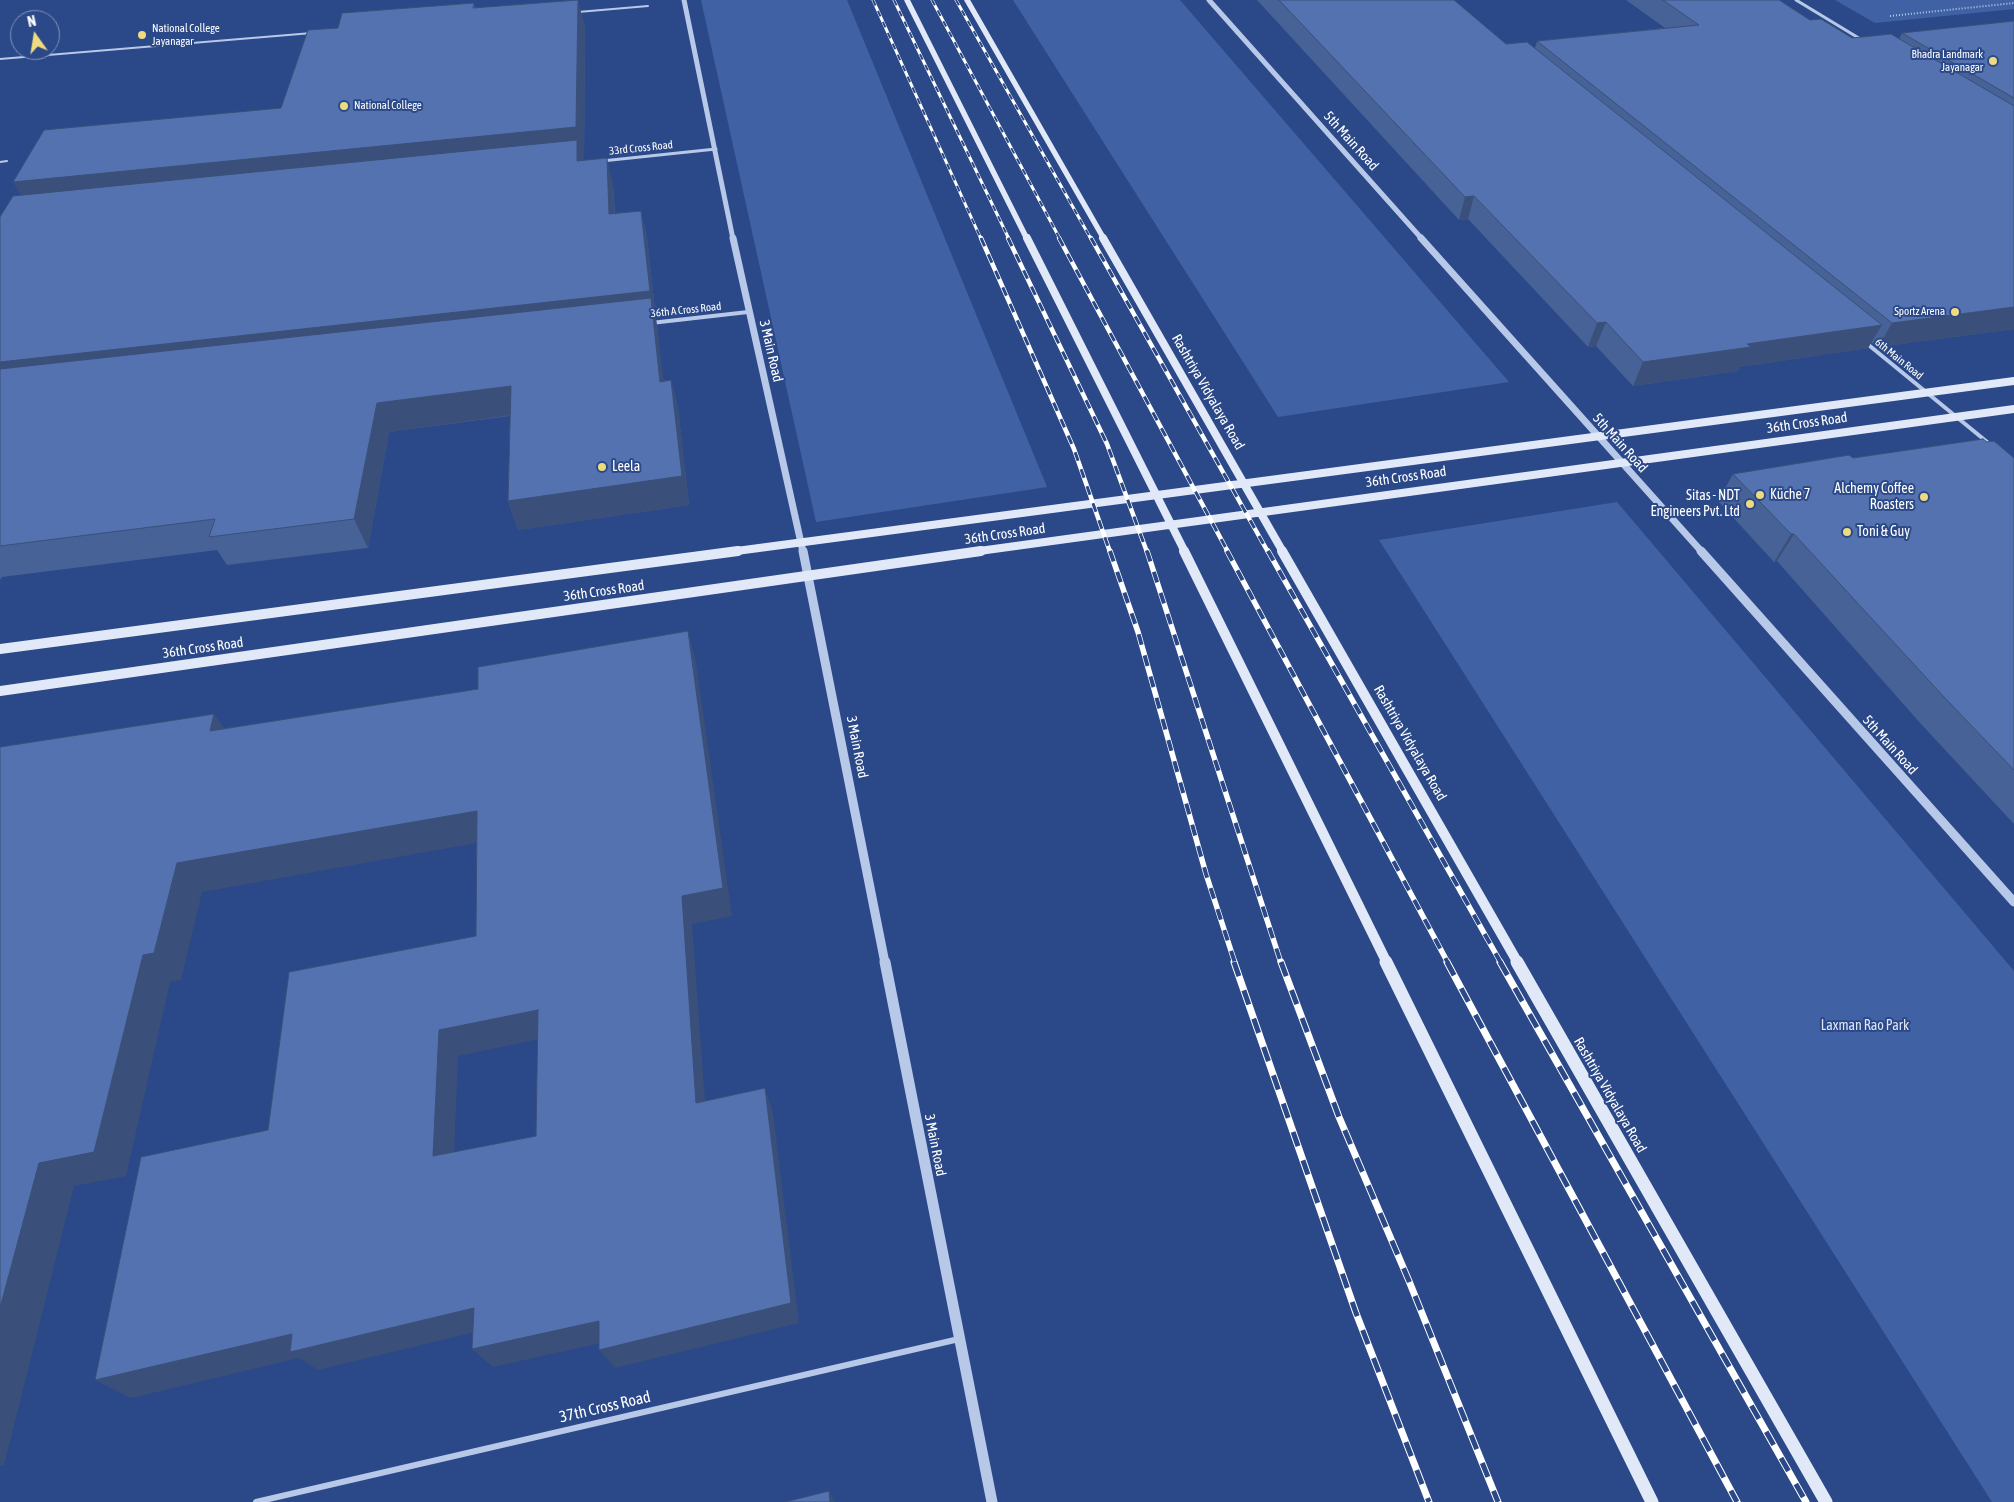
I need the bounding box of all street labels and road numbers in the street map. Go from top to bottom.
street label: 5th Main Road [1320,108,1382,174]
street label: 33rd Cross Road [609,138,673,158]
street label: 36th A Cross Road [650,300,722,320]
street label: 3 Main Road [756,318,786,384]
street label: Rashtriya Vidyalaya Road [1168,331,1248,453]
street label: 6th Main Road [1872,336,1926,382]
street label: 36th Cross Road [1766,409,1848,437]
street label: 5th Main Road [1589,410,1651,476]
street label: 36th Cross Road [1365,463,1447,491]
street label: 36th Cross Road [964,520,1046,548]
street label: 36th Cross Road [563,577,645,605]
street label: 36th Cross Road [162,634,244,662]
street label: Rashtriya Vidyalaya Road [1370,682,1450,804]
street label: 5th Main Road [1859,712,1921,778]
street label: 3 Main Road [843,714,871,780]
street label: Rashtriya Vidyalaya Road [1570,1034,1650,1156]
street label: 3 Main Road [921,1112,949,1178]
street label: 37th Cross Road [557,1387,653,1427]

